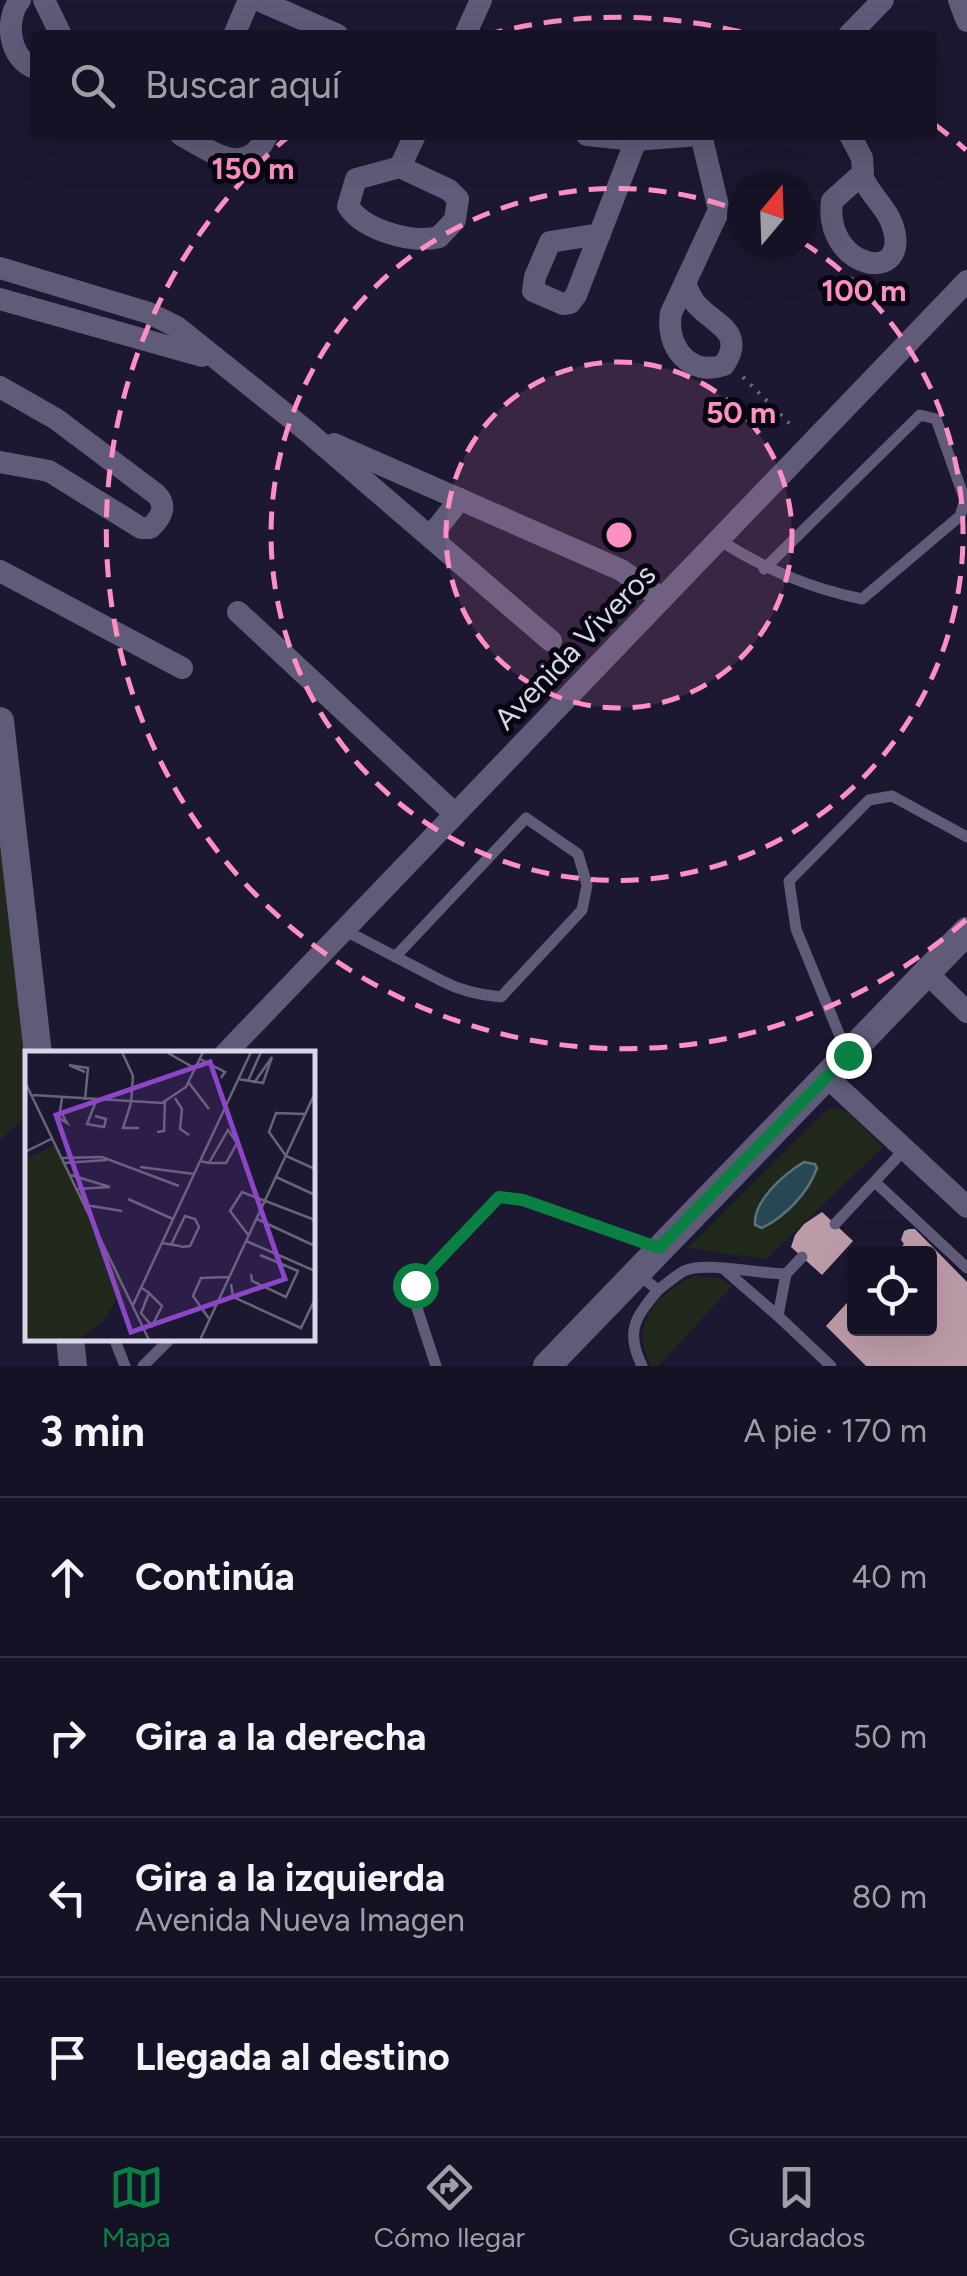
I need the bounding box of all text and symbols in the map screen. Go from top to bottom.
search box [30,30,937,140]
icon: search [65,58,120,113]
text: Buscar aquí [145,62,341,108]
text: 150 m [212,150,294,187]
north arrow [727,170,817,260]
text: 100 m [822,272,906,309]
text: 50 m [706,394,776,431]
centre of rings [601,517,637,553]
street label: Avenida Viveros [486,556,663,737]
route end [826,1033,872,1079]
inset map [25,1051,315,1341]
map controls [847,1246,937,1336]
button: locate [847,1246,937,1336]
route start [393,1263,439,1309]
text: 3 min [40,1406,145,1457]
text: A pie · 170 m [744,1412,927,1450]
icon: ahead [40,1550,95,1605]
text: Continúa [135,1554,295,1600]
text: 40 m [851,1558,927,1596]
icon: right [40,1710,95,1765]
text: Gira a la derecha [135,1714,427,1760]
text: 50 m [853,1718,927,1756]
text: Gira a la izquierda [135,1855,445,1901]
icon: left [40,1870,95,1925]
text: 80 m [852,1878,927,1916]
text: Avenida Nueva Imagen [135,1901,465,1939]
icon: arrive [40,2030,95,2085]
text: Llegada al destino [135,2034,450,2080]
tab: Mapa [102,2160,170,2254]
tab: Cómo llegar [374,2160,525,2254]
tab: Guardados [728,2160,865,2254]

